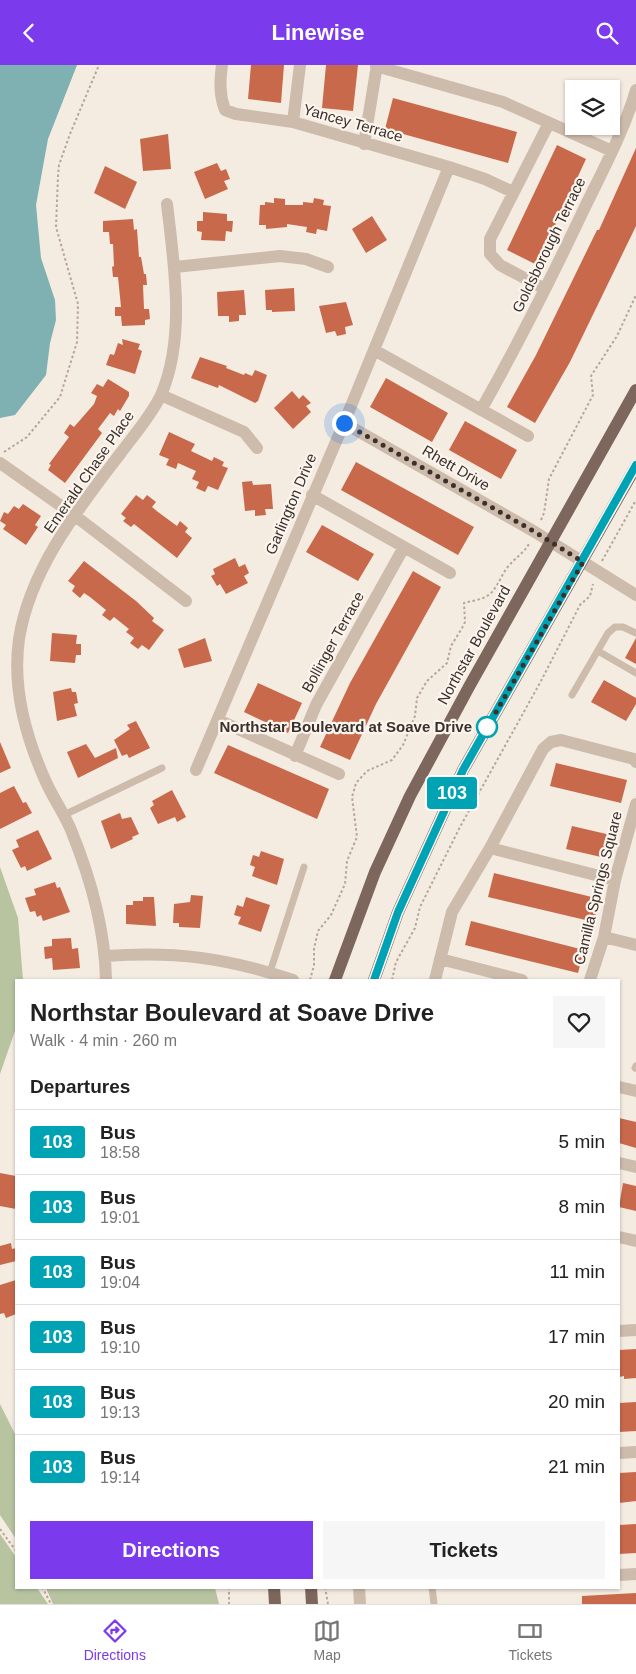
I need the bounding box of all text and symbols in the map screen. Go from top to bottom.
icon: back [15,19,43,47]
icon: search [593,19,621,47]
text: Linewise [272,20,364,45]
map controls [565,80,620,135]
button: layers [565,80,620,135]
street label: Yancey Terrace [301,100,405,145]
street label: Goldsborough Terrace [508,174,589,315]
street label: Emerald Chase Place [40,407,137,536]
your location [332,411,357,436]
street label: Rhett Drive [420,441,493,494]
street label: Garlington Drive [262,451,320,557]
street label: Northstar Boulevard [434,582,513,707]
street label: Bollinger Terrace [298,589,367,695]
marker: Northstar Boulevard at Soave Drive [476,716,498,738]
place label: Northstar Boulevard at Soave Drive [219,718,472,735]
line badge: 103 [423,777,481,809]
text: 103 [437,783,467,803]
street label: Camilla Springs Square [570,809,625,966]
button: heart [553,996,605,1048]
text: Northstar Boulevard at Soave Drive [30,999,434,1026]
text: Walk · 4 min · 260 m [30,1032,177,1049]
text: Departures [30,1076,130,1097]
text: Bus [100,1122,136,1143]
text: 5 min [559,1131,605,1152]
text: 103 [42,1132,73,1152]
text: 18:58 [100,1144,140,1161]
text: Bus [100,1187,136,1208]
text: 8 min [559,1196,605,1217]
text: 103 [42,1197,73,1217]
text: 19:01 [100,1209,140,1226]
text: Bus [100,1252,136,1273]
text: 11 min [549,1261,605,1282]
text: 103 [42,1262,73,1282]
text: 19:04 [100,1274,140,1291]
text: Bus [100,1317,136,1338]
text: 17 min [548,1326,605,1347]
text: 103 [42,1327,73,1347]
text: 19:10 [100,1339,140,1356]
text: Bus [100,1382,136,1403]
text: 20 min [548,1391,605,1412]
text: 103 [42,1392,73,1412]
text: 19:13 [100,1404,140,1421]
text: Bus [100,1447,136,1468]
text: 21 min [548,1456,605,1477]
text: 103 [42,1457,73,1477]
text: 19:14 [100,1469,140,1486]
button: Directions [30,1521,313,1579]
button: Tickets [323,1521,605,1579]
tab: Directions [84,1617,146,1663]
tab: Map [313,1617,341,1663]
tab: Tickets [508,1617,552,1663]

